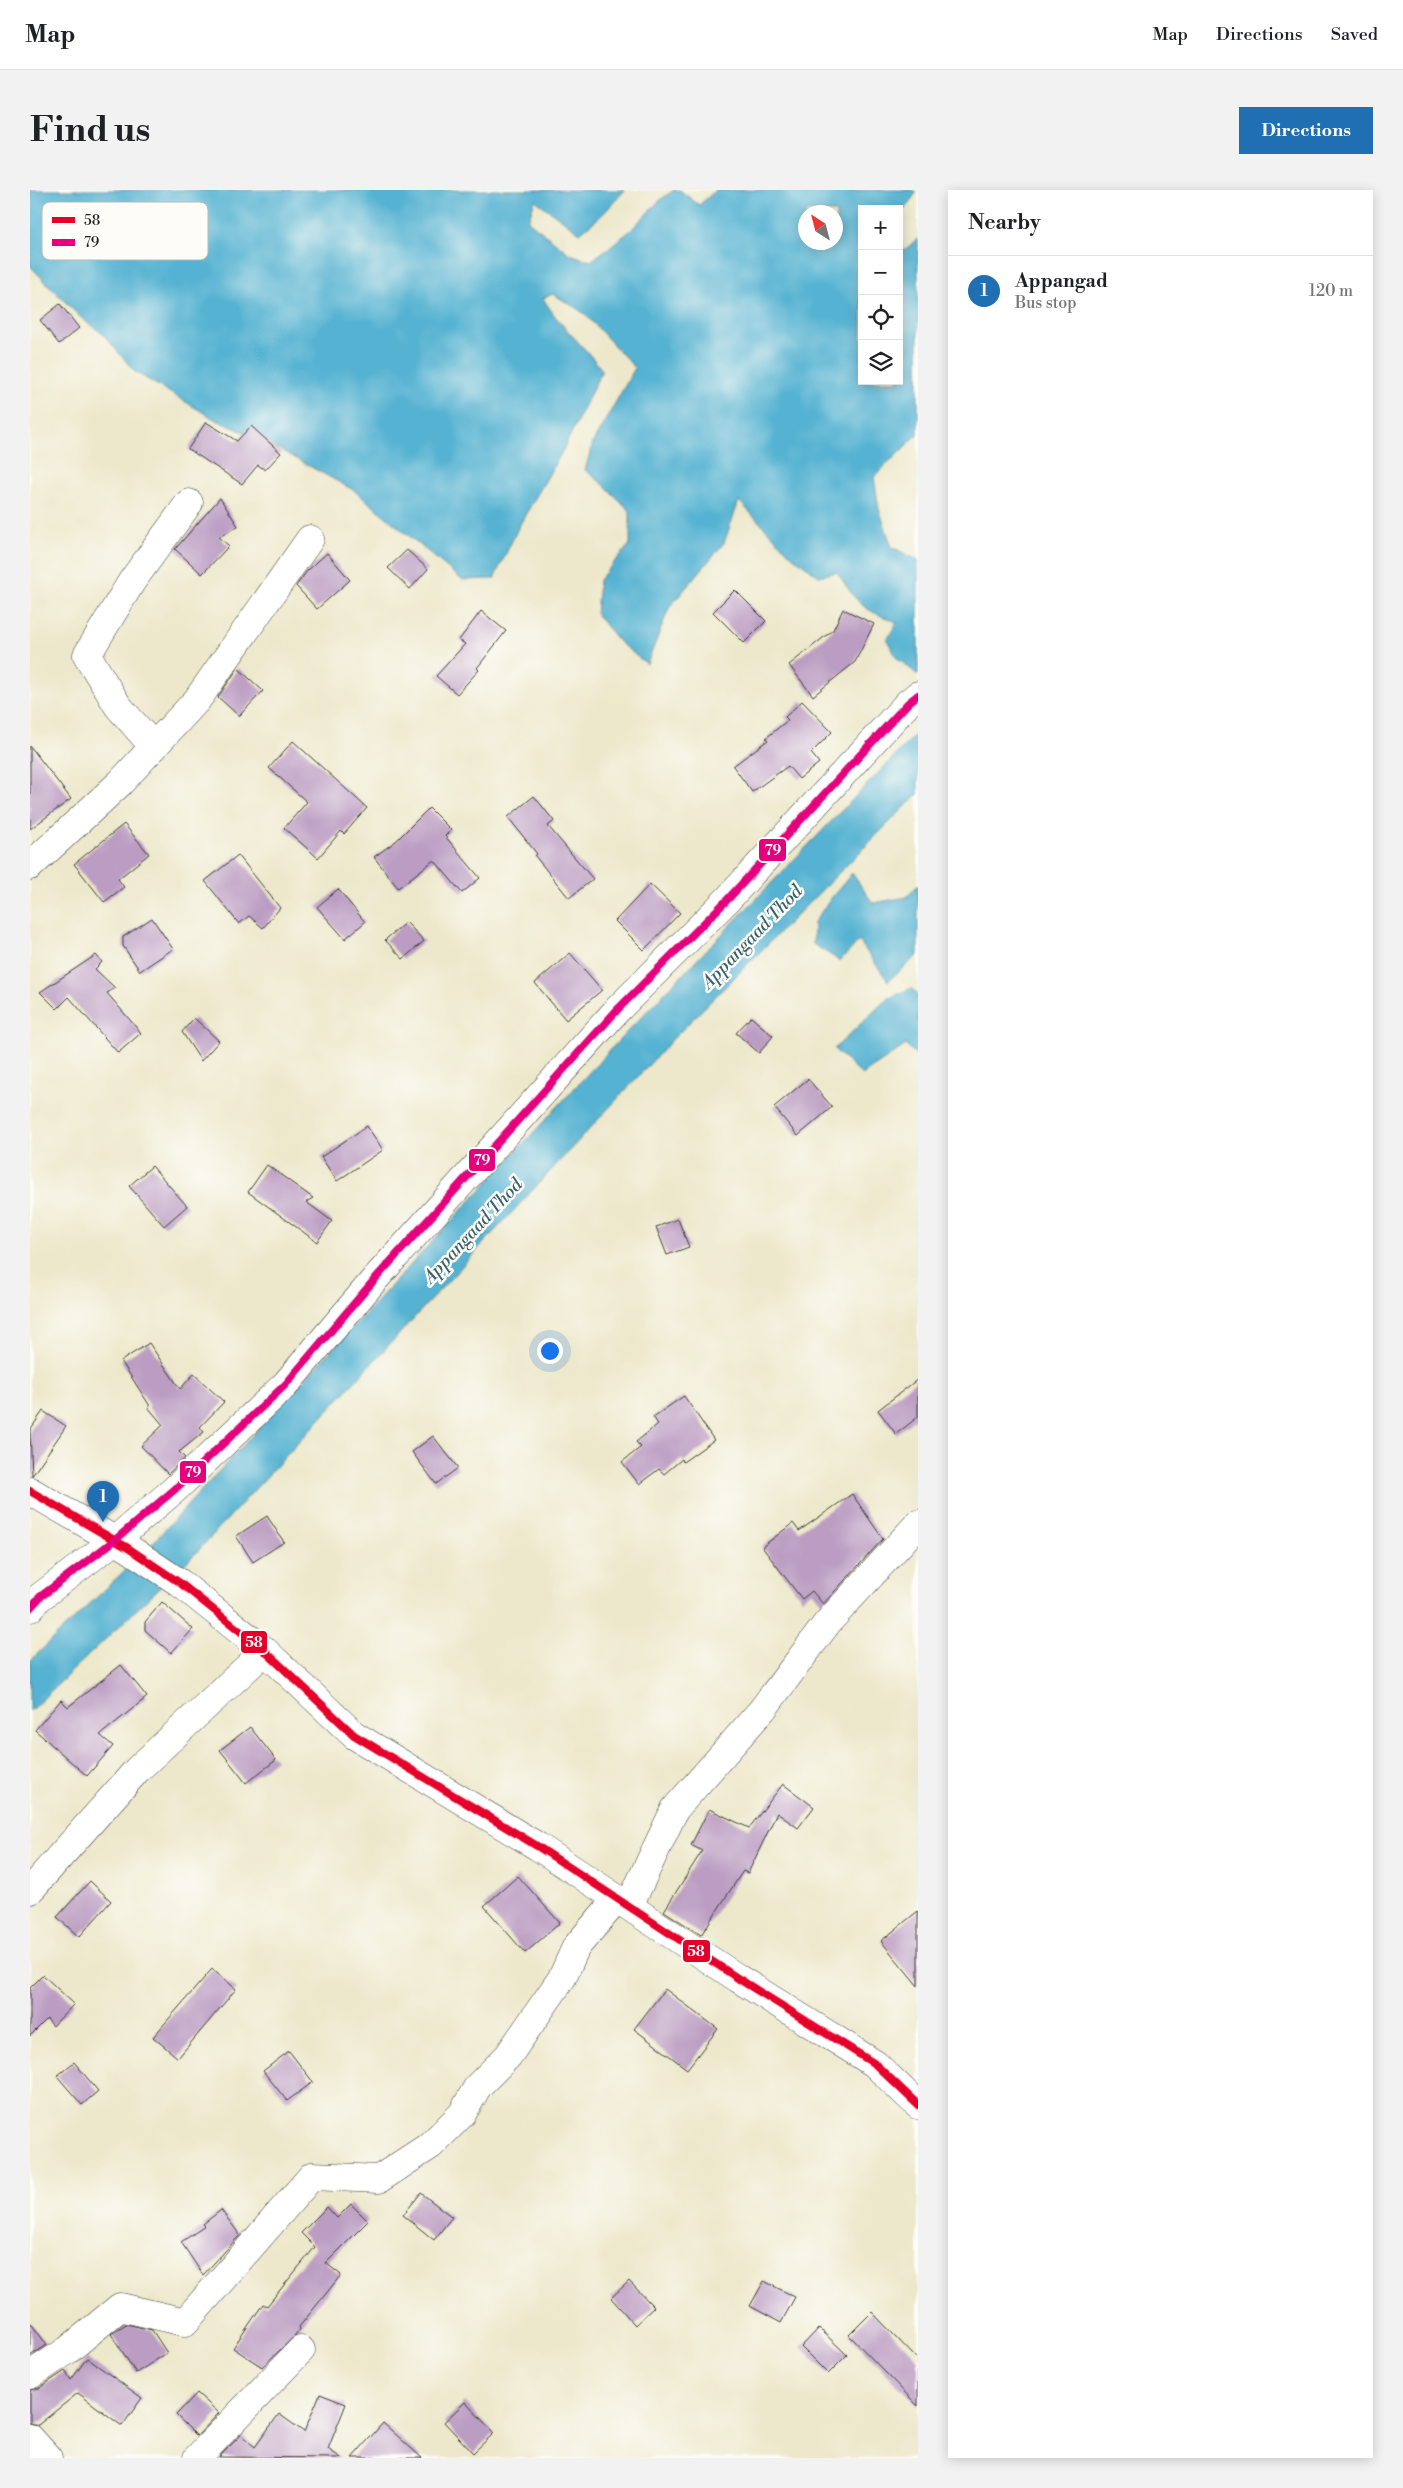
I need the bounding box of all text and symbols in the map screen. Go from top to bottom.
text: Map [25,20,75,50]
text: Map [1152,23,1188,46]
text: Directions [1216,23,1303,46]
text: Saved [1331,23,1378,46]
button: Directions [1239,107,1373,154]
text: Find us [30,109,150,152]
legend [42,202,208,260]
north arrow [798,205,843,250]
map controls [858,205,903,385]
button: + [858,205,903,250]
text: Nearby [968,210,1041,236]
text: 58 [84,212,100,230]
text: 79 [84,234,99,252]
button: − [858,250,903,295]
text: Appangad [1015,269,1108,293]
text: 1 [980,281,988,301]
text: 120 m [1309,281,1353,301]
text: Bus stop [1015,293,1077,313]
button: locate [858,295,903,340]
button: layers [858,340,903,385]
line badge: 79 [758,838,787,862]
text: 79 [765,842,782,860]
water label: Appangaad Thod [695,880,808,995]
line badge: 79 [468,1148,496,1172]
text: 79 [474,1152,491,1170]
water label: Appangaad Thod [417,1173,528,1290]
your location [537,1338,563,1364]
line badge: 79 [179,1460,207,1484]
text: 79 [185,1464,202,1482]
pin: 1 [87,1481,119,1522]
line badge: 58 [240,1630,268,1654]
text: 58 [245,1634,263,1652]
line badge: 58 [682,1939,711,1963]
text: 58 [687,1943,705,1961]

